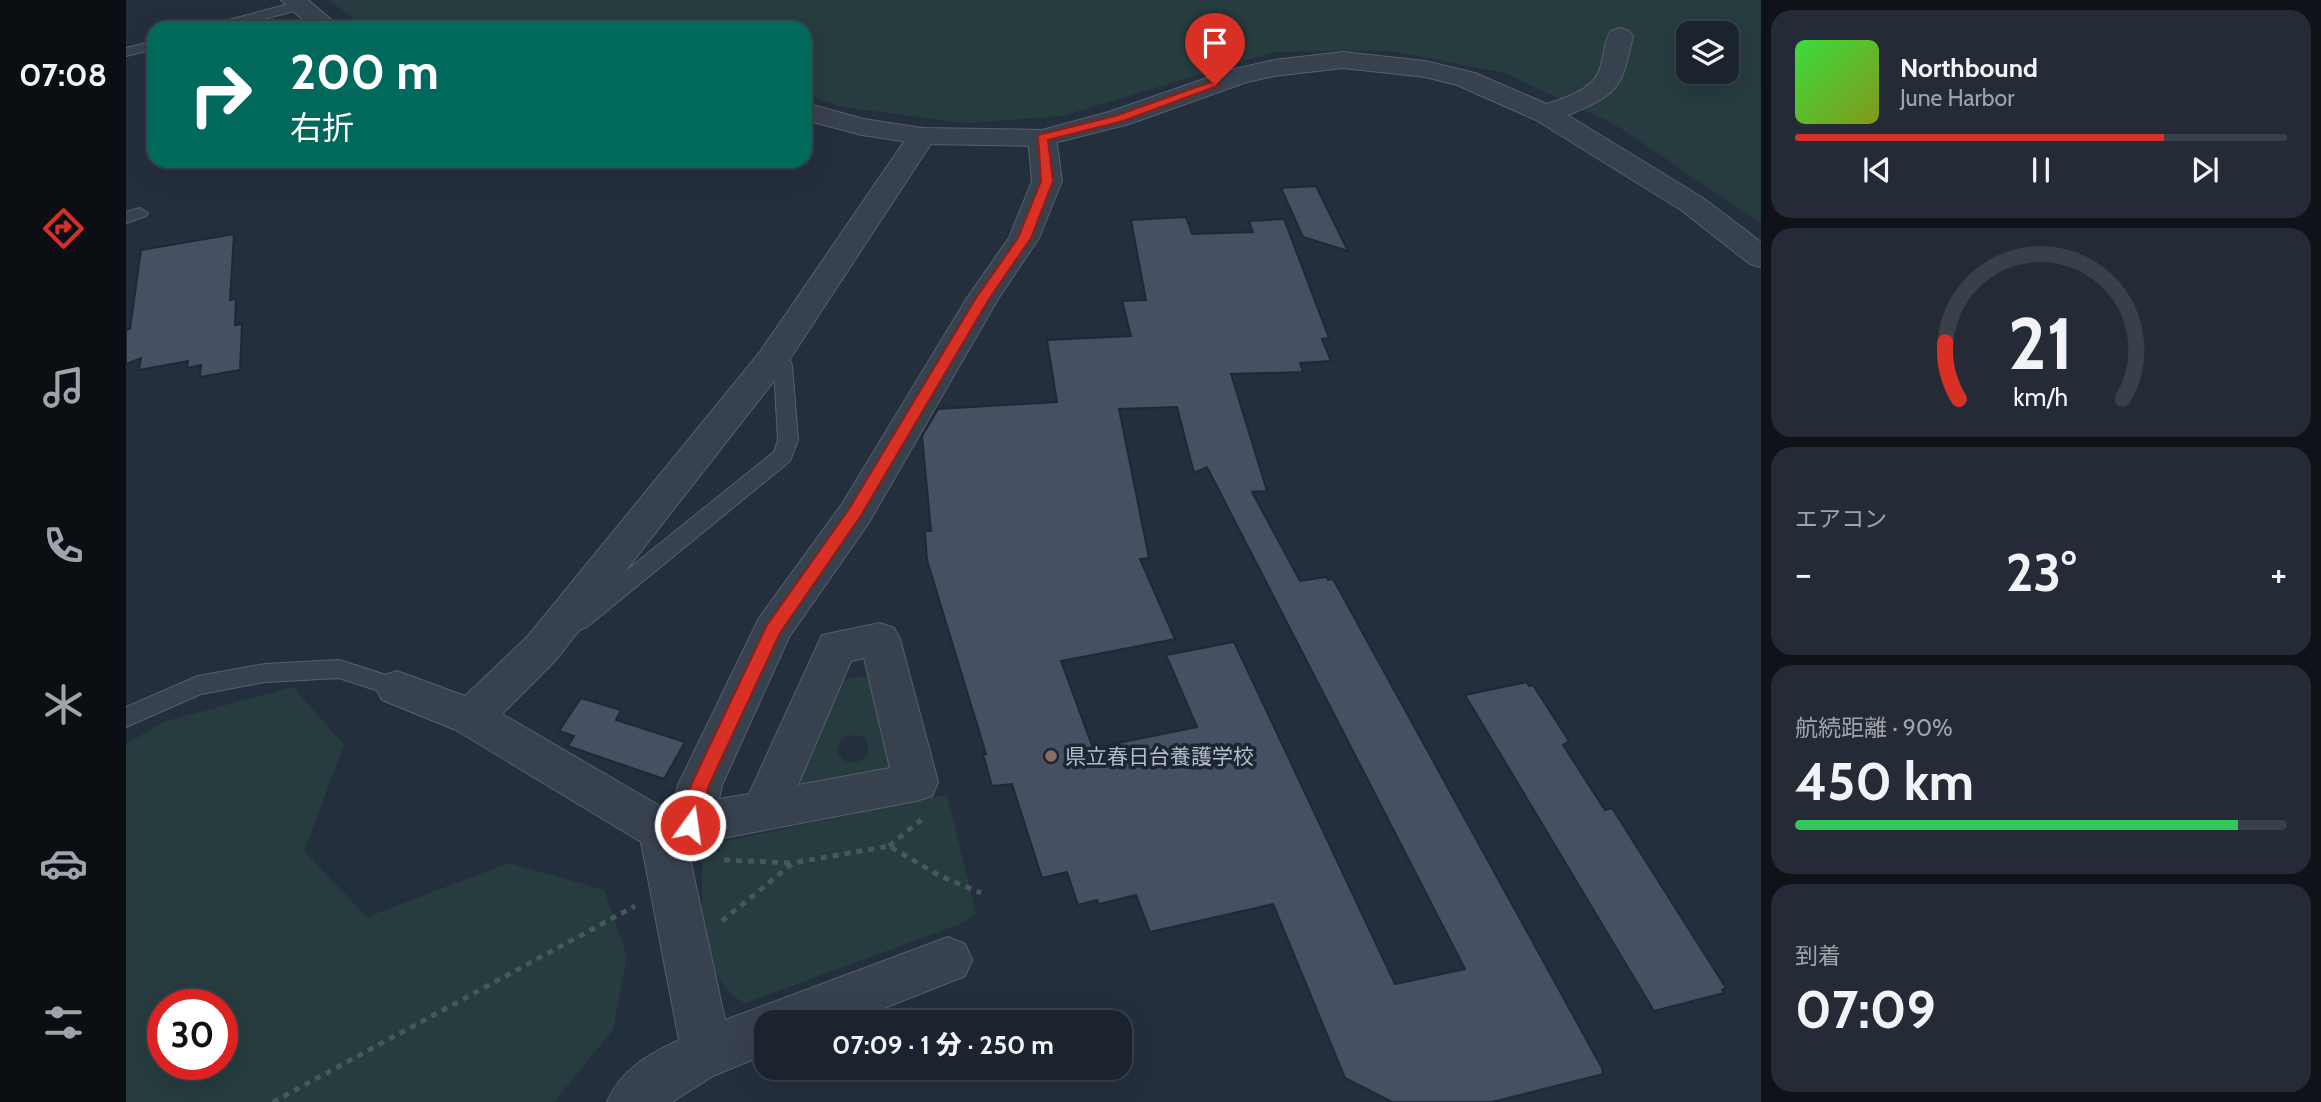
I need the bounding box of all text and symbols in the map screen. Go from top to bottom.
pin [1185,13,1245,85]
map controls [1676,21,1739,84]
button: layers [1676,21,1739,84]
icon: arrive [1196,24,1234,62]
text: 200 m [290,42,439,101]
icon: right [175,49,266,140]
text: Northbound [1900,52,2038,84]
text: 07:08 [19,55,107,94]
text: June Harbor [1900,84,2014,112]
text: 右折 [290,108,354,147]
icon: previous [1858,151,1896,189]
icon: pause [2022,151,2060,189]
icon: next [2186,151,2224,189]
icon: directions [39,204,88,253]
text: 21 [2008,299,2074,387]
icon: music [39,363,88,412]
text: km/h [2014,381,2068,411]
text: エアコン [1795,505,1887,533]
icon: phone [39,521,88,570]
text: 23° [2006,541,2076,604]
text: − [1795,550,1812,597]
text: + [2270,550,2287,597]
icon: climate [39,680,88,729]
text: 航続距離 · 90% [1795,714,1953,742]
place label: 県立春日台養護学校 [1065,744,1254,769]
marker: 県立春日台養護学校 [1043,748,1059,764]
text: 450 km [1795,750,1974,813]
position arrow [653,788,727,862]
icon: car [39,839,88,888]
text: 到着 [1795,942,1841,970]
text: 07:09 [1795,978,1936,1041]
speed limit sign: 30 [147,989,238,1080]
icon: filters [39,998,88,1047]
text: 07:09 · 1 分 · 250 m [832,1029,1054,1061]

